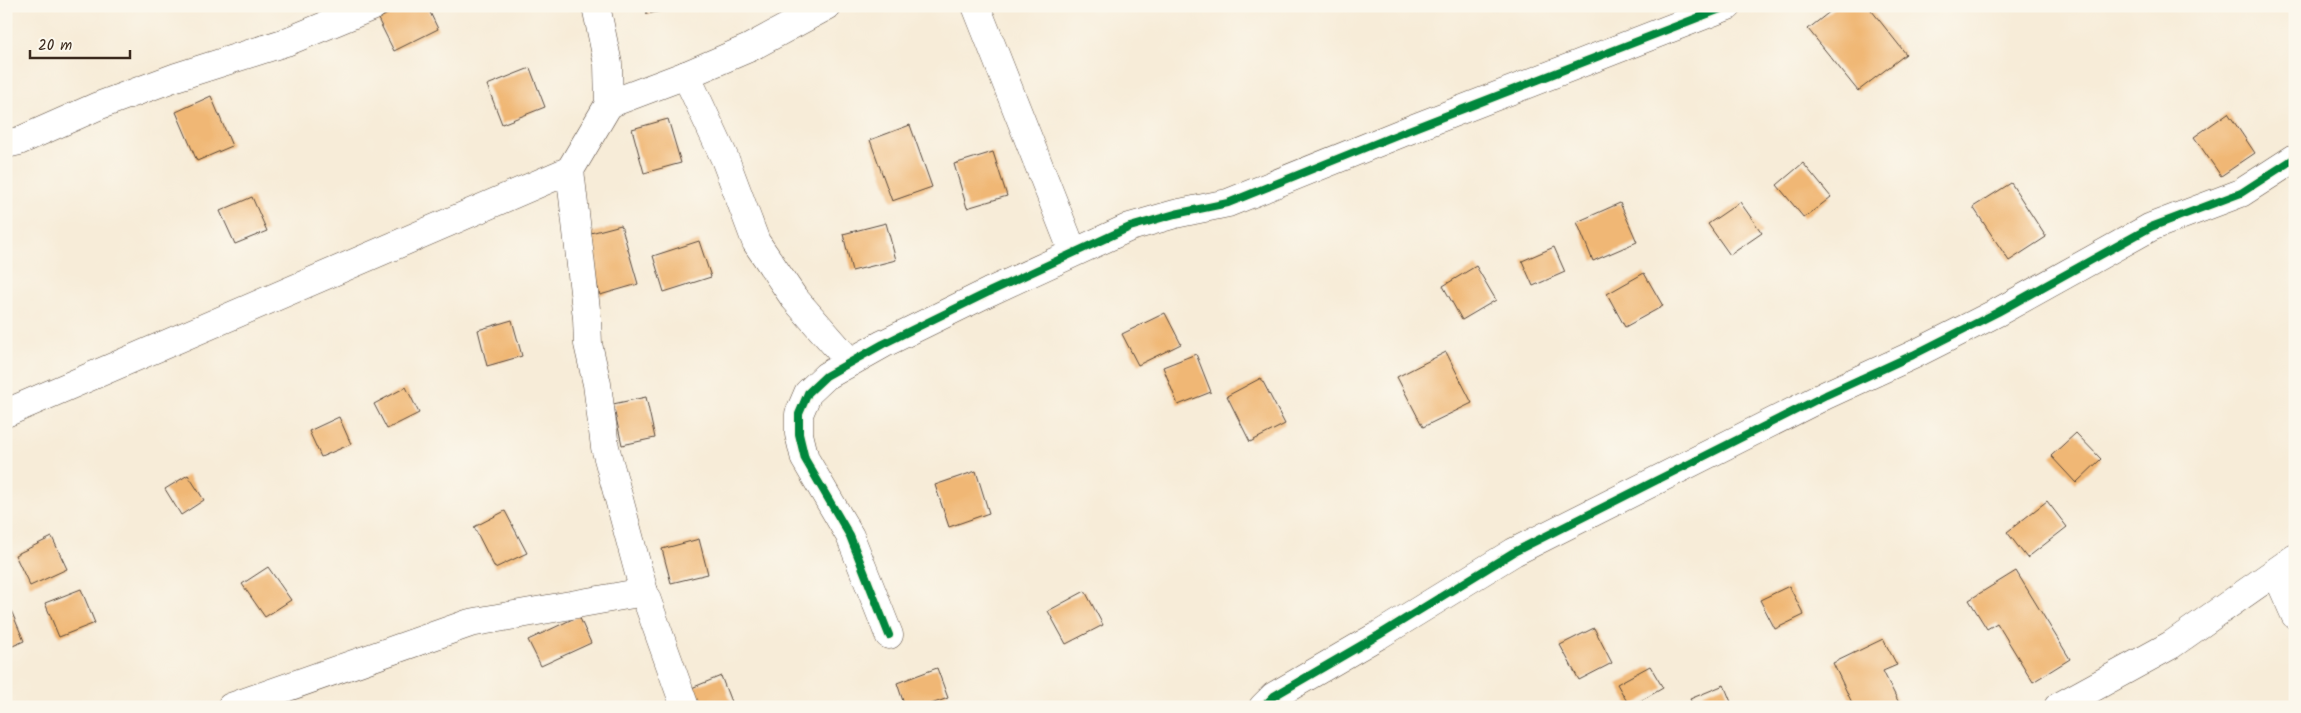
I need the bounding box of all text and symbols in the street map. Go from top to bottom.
scale bar [30,28,130,60]
text: 20 m [38,34,72,58]

